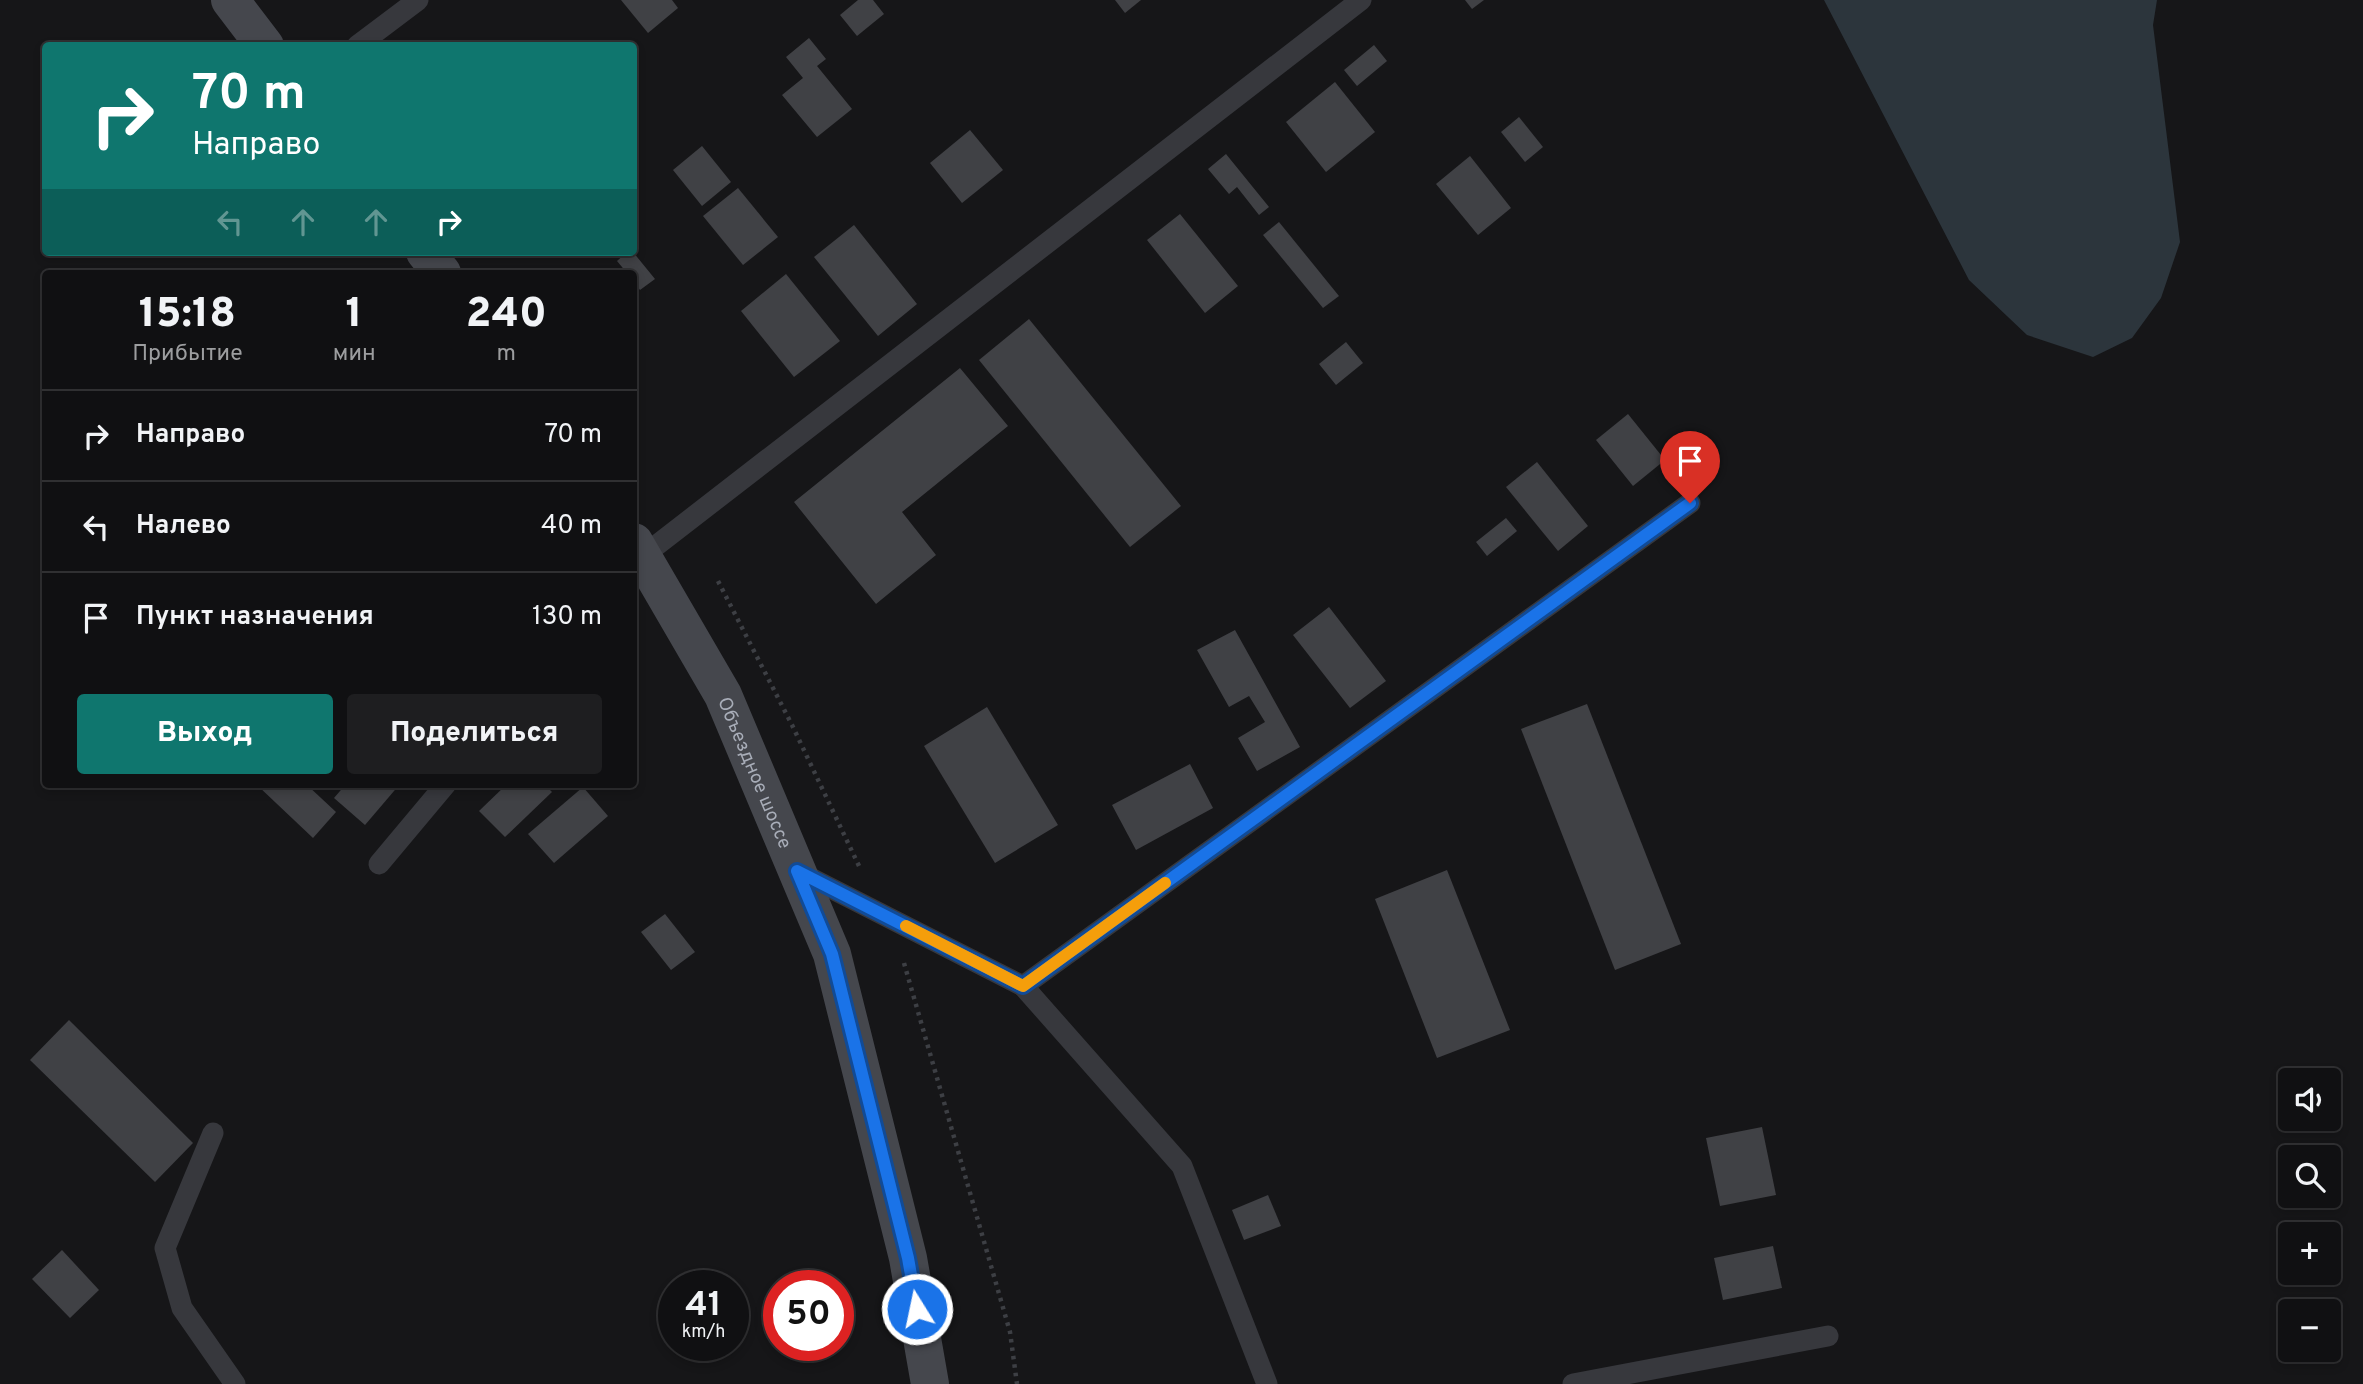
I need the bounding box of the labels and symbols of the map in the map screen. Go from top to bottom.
pin [1660,431,1720,503]
street label: Объездное шоссе [711,694,796,853]
speed limit sign: 50 [763,1270,854,1361]
position arrow [880,1272,954,1346]

